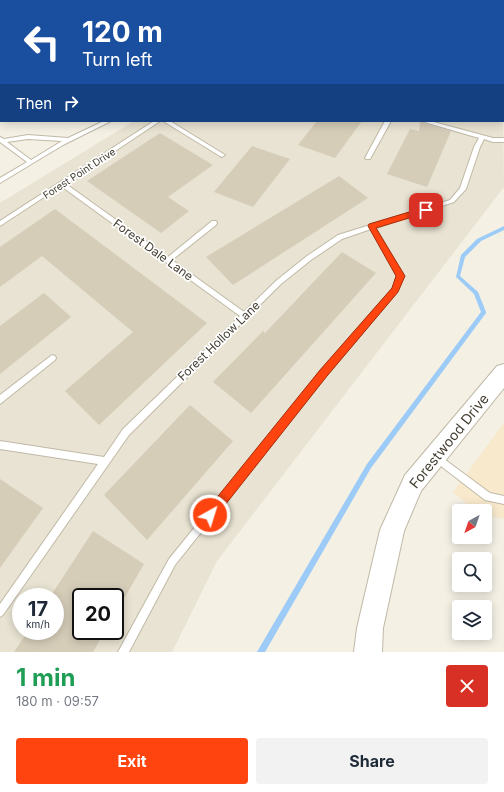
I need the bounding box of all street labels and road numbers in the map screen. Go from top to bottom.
street label: Forest Point Drive [41,145,118,201]
street label: Forest Dale Lane [110,216,196,284]
street label: Forest Hollow Lane [174,298,263,384]
street label: Forestwood Drive [405,390,492,491]

